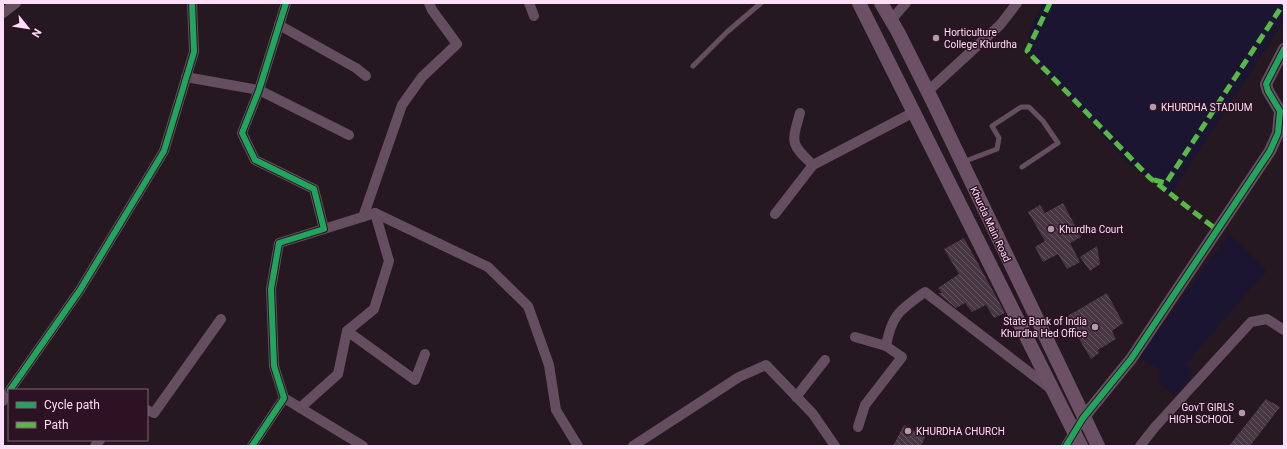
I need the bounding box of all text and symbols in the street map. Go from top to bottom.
north arrow [8,8,48,48]
text: N [29,26,44,40]
place label: Horticulture College Khurdha [944,27,1017,50]
marker: Horticulture College Khurdha [931,33,941,43]
marker: KHURDHA STADIUM [1148,102,1158,112]
place label: KHURDHA STADIUM [1161,102,1252,113]
street label: Khurda Main Road [968,185,1013,264]
marker: Khurdha Court [1046,224,1056,234]
place label: Khurdha Court [1059,224,1123,235]
place label: State Bank of India Khurdha Hed Office [1001,316,1087,339]
marker: State Bank of India Khurdha Hed Office [1090,322,1100,332]
legend [8,389,148,441]
text: Cycle path [44,398,100,412]
place label: GovT GIRLS HIGH SCHOOL [1169,402,1235,425]
marker: GovT GIRLS HIGH SCHOOL [1237,408,1247,418]
text: Path [44,418,69,432]
marker: KHURDHA CHURCH [903,426,913,436]
place label: KHURDHA CHURCH [916,426,1005,437]

